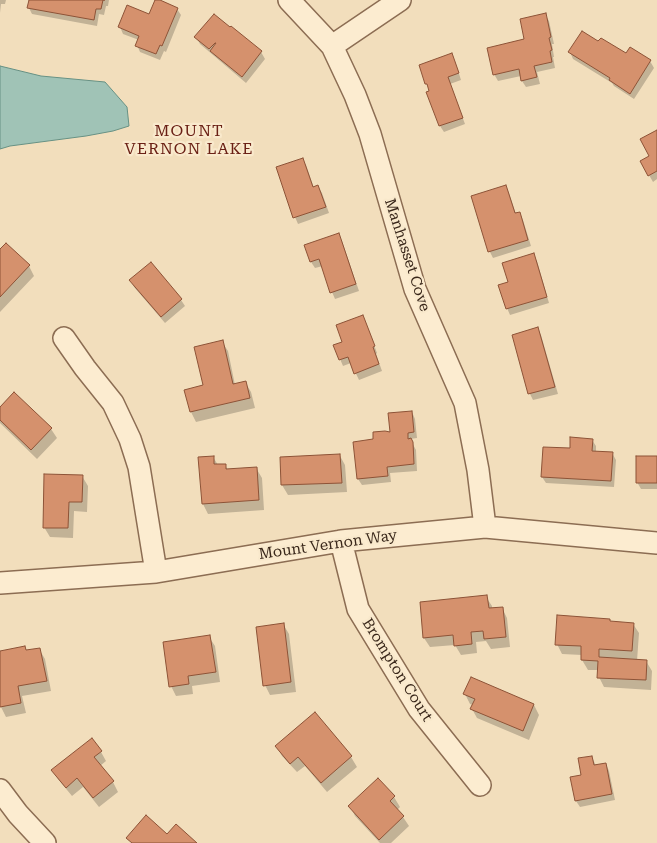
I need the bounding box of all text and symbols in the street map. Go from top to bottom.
district label: MOUNT VERNON LAKE [123,121,255,159]
street label: Manhasset Cove [380,196,434,314]
street label: Mount Vernon Way [258,526,398,564]
street label: Brompton Court [358,615,436,725]

